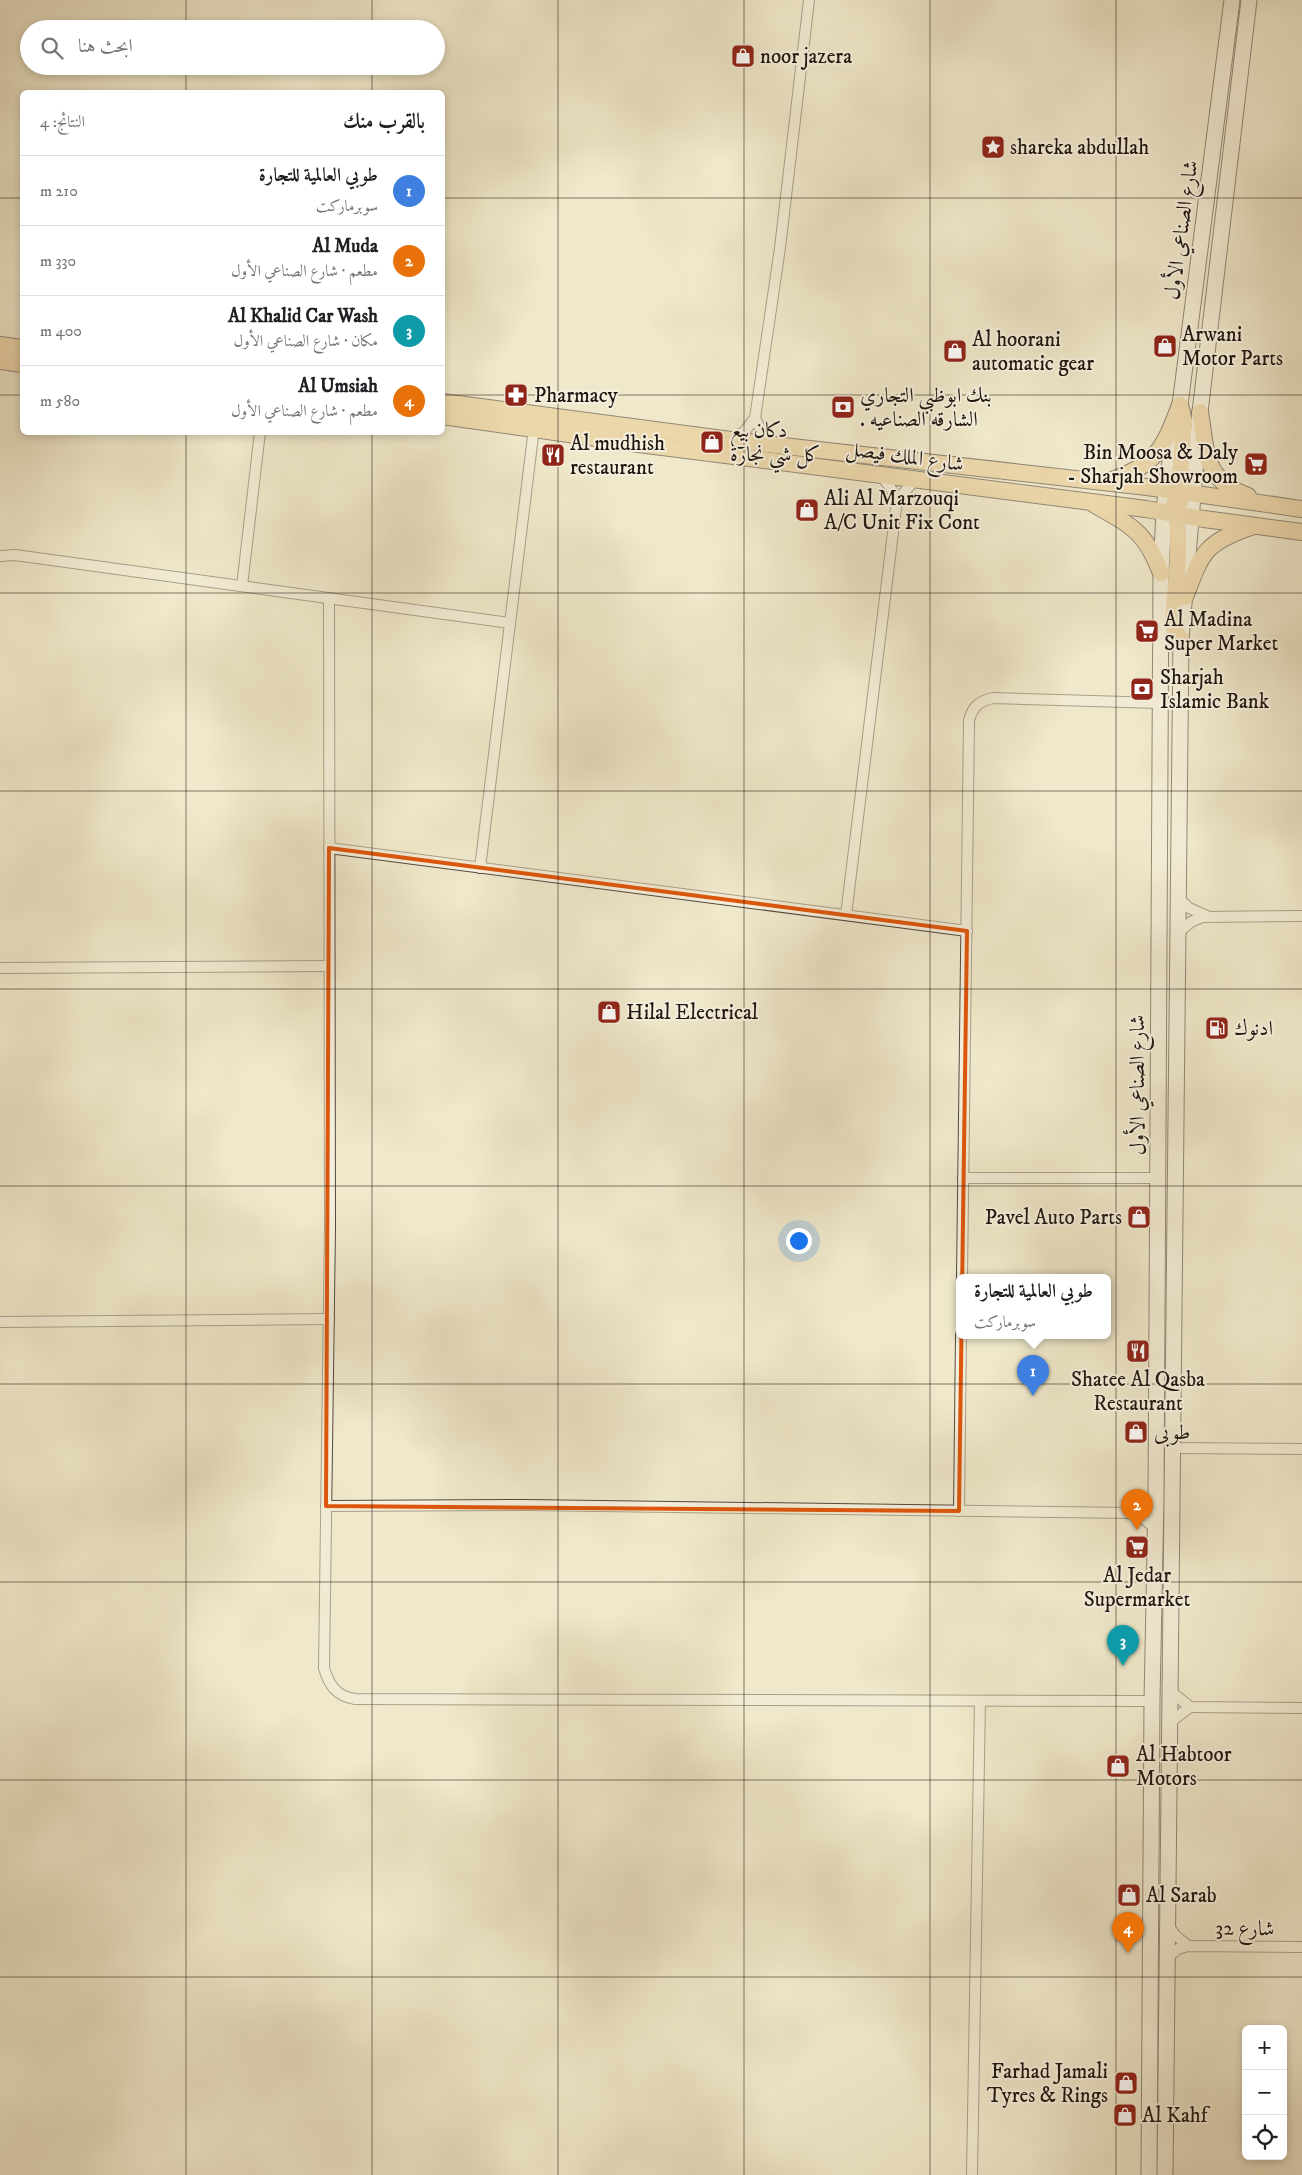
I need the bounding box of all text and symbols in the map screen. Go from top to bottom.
search box [20,20,445,75]
icon: search [38,34,66,62]
text: ابحث هنا [78,35,133,58]
shop icon: noor jazera [730,43,756,69]
place label: noor jazera [760,44,852,70]
text: بالقرب منك [343,109,425,135]
text: النتائج: 4 [40,112,85,132]
place icon: shareka abdullah [980,134,1006,160]
place label: shareka abdullah [1010,135,1149,161]
street label: شارع الصناعي الأول [1156,158,1209,302]
text: طوبي العالمية للتجارة [259,164,378,187]
text: 210 m [40,181,78,201]
text: 1 [406,181,412,201]
text: سوبرماركت [316,196,378,216]
text: Al Muda [312,235,378,258]
text: 330 m [40,251,76,271]
text: 2 [405,251,413,271]
text: مطعم · شارع الصناعي الأول [231,261,378,281]
text: Al Khalid Car Wash [228,305,378,328]
text: 400 m [40,321,82,341]
text: 3 [406,321,412,341]
place label: Arwani Motor Parts [1182,322,1283,372]
place label: Al hoorani automatic gear [972,327,1094,377]
text: مكان · شارع الصناعي الأول [233,331,378,351]
shop icon: Arwani Motor Parts [1152,333,1178,359]
shop icon: Al hoorani automatic gear [942,338,968,364]
text: Al Umsiah [298,375,378,398]
pharmacy icon: Pharmacy [503,382,529,408]
place label: Pharmacy [534,383,619,409]
place label: بنك ابوظبي التجاري . الشارقه الصناعيه [860,383,992,433]
text: 580 m [40,391,80,411]
text: 4 [404,391,414,411]
bank icon: بنك ابوظبي التجاري . الشارقه الصناعيه [830,394,856,420]
text: مطعم · شارع الصناعي الأول [231,401,378,421]
place label: دكان بيع كل شي نجارة [730,418,821,474]
shop icon: دكان بيع كل شي نجارة [699,429,725,455]
place label: Al mudhish restaurant [570,431,665,481]
street label: شارع الملك فيصل [844,436,965,482]
place label: Bin Moosa & Daly - Sharjah Showroom [1067,440,1239,490]
restaurant icon: Al mudhish restaurant [540,442,566,468]
supermarket icon: Bin Moosa & Daly - Sharjah Showroom [1243,451,1269,477]
place label: Ali Al Marzouqi A/C Unit Fix Cont [824,486,980,536]
shop icon: Ali Al Marzouqi A/C Unit Fix Cont [794,497,820,523]
place label: Al Madina Super Market [1164,607,1278,657]
supermarket icon: Al Madina Super Market [1134,618,1160,644]
place label: Sharjah Islamic Bank [1160,665,1270,715]
bank icon: Sharjah Islamic Bank [1129,676,1155,702]
shop icon: Hilal Electrical [596,999,622,1025]
place label: Hilal Electrical [626,1000,759,1026]
street label: شارع الصناعي الأول [1122,1015,1155,1155]
fuel station icon: ادنوك [1204,1015,1230,1041]
place label: ادنوك [1234,1016,1273,1042]
shop icon: Pavel Auto Parts [1126,1204,1152,1230]
place label: Pavel Auto Parts [985,1205,1122,1231]
your location [786,1228,812,1254]
popup [956,1274,1111,1339]
text: طوبي العالمية للتجارة [974,1280,1093,1303]
text: سوبرماركت [974,1312,1036,1332]
restaurant icon: Shatee Al Qasba Restaurant [1125,1338,1151,1364]
pin: 1 [1017,1355,1049,1396]
place label: Shatee Al Qasba Restaurant [1071,1367,1205,1417]
shop icon: طوبى [1123,1419,1149,1445]
place label: طوبى [1154,1420,1190,1447]
pin: 2 [1121,1489,1153,1530]
supermarket icon: Al Jedar Supermarket [1124,1534,1150,1560]
place label: Al Jedar Supermarket [1084,1563,1190,1613]
pin: 3 [1107,1625,1139,1666]
place label: Al Habtoor Motors [1136,1742,1232,1792]
shop icon: Al Habtoor Motors [1105,1753,1131,1779]
shop icon: Al Sarab [1116,1882,1142,1908]
place label: Al Sarab [1146,1883,1217,1909]
pin: 4 [1112,1912,1144,1953]
street label: شارع 32 [1215,1915,1275,1947]
map controls [1242,2025,1287,2160]
button: + [1242,2025,1287,2070]
place label: Farhad Jamali Tyres & Rings [987,2059,1108,2109]
shop icon: Farhad Jamali Tyres & Rings [1113,2070,1139,2096]
button: − [1242,2070,1287,2115]
shop icon: Al Kahf [1112,2102,1138,2128]
place label: Al Kahf [1142,2103,1211,2129]
button: locate [1242,2115,1287,2160]

